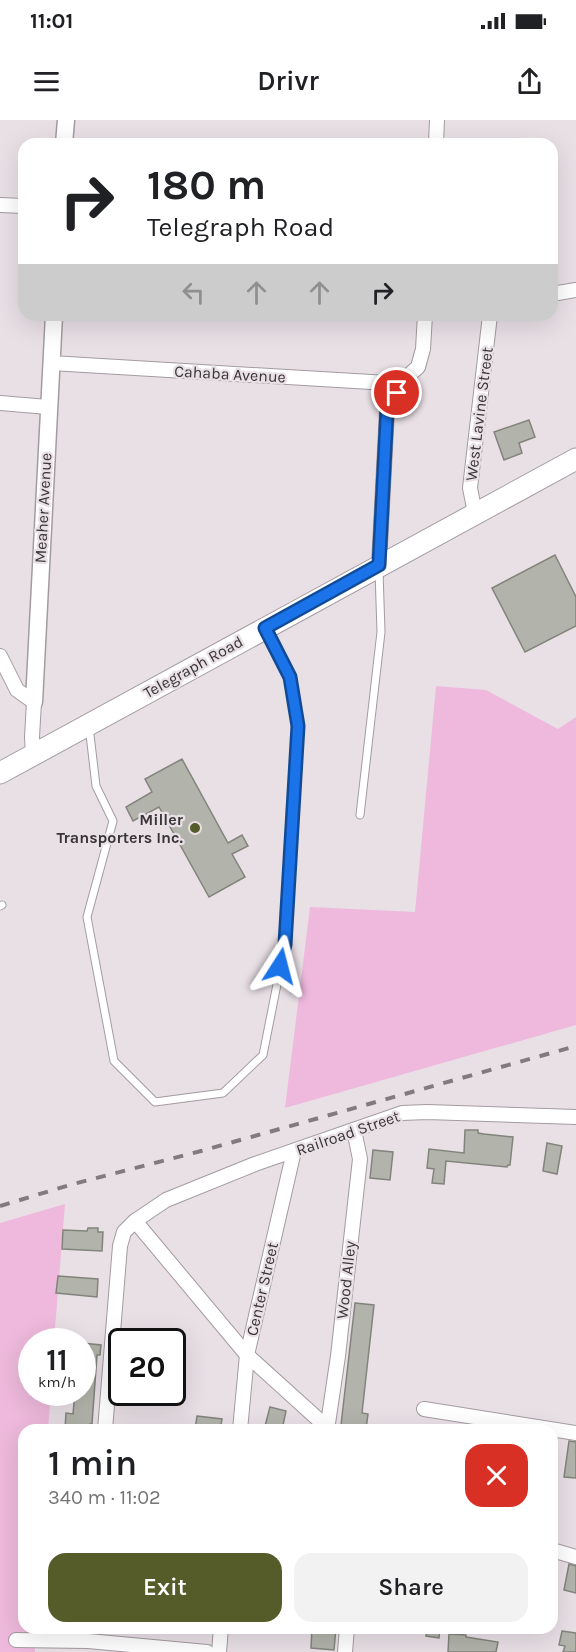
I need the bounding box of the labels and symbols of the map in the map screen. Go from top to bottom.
street label: West Lavine Street [461,346,497,482]
street label: Cahaba Avenue [174,362,286,386]
pin [371,367,422,418]
street label: Meaher Avenue [31,452,55,564]
street label: Telegraph Road [140,632,246,702]
place label: Miller Transporters Inc. [56,810,184,847]
marker: Miller Transporters Inc. [188,821,202,835]
position arrow [248,934,312,998]
street label: Railroad Street [294,1106,402,1160]
street label: Wood Alley [332,1239,360,1320]
street label: Center Street [242,1240,282,1338]
speed limit sign: 20 [108,1328,186,1406]

